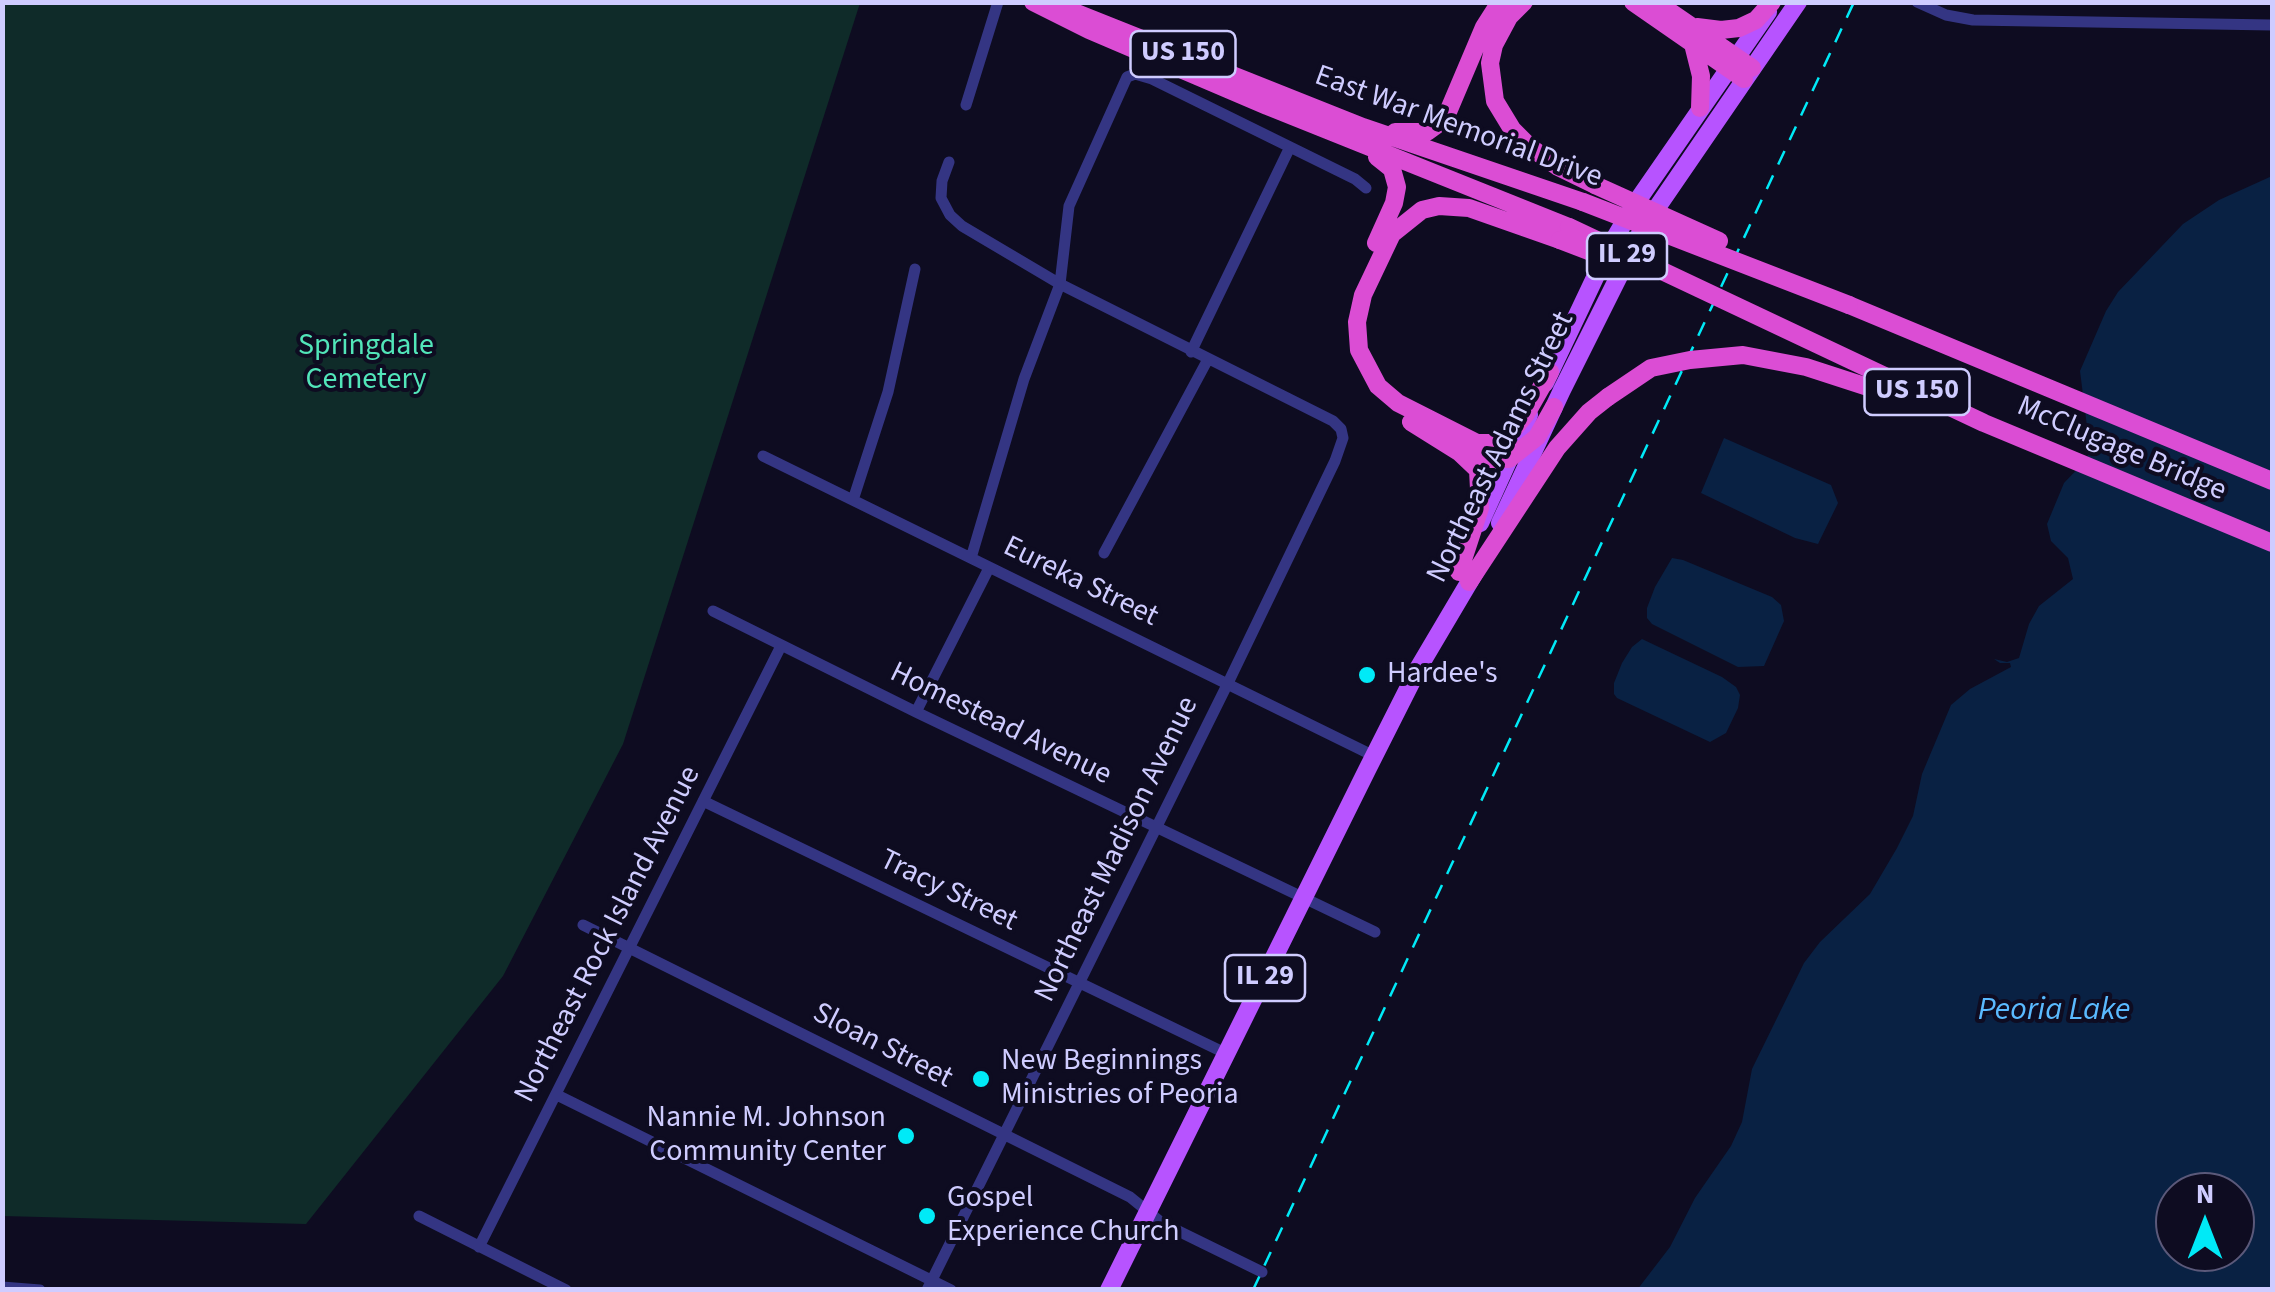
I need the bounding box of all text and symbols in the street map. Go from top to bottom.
road number: US 150 [1130,31,1236,77]
street label: East War Memorial Drive [1309,59,1607,197]
road number: IL 29 [1587,233,1667,279]
street label: Northeast Adams Street [1421,307,1583,589]
park label: Springdale Cemetery [298,329,434,400]
road number: US 150 [1864,369,1970,415]
street label: McClugage Bridge [2011,390,2231,510]
street label: Eureka Street [997,530,1163,636]
street label: Homestead Avenue [883,656,1117,794]
place label: Hardee's [1387,657,1498,693]
marker: Hardee's [1356,664,1378,686]
street label: Northeast Madison Avenue [1028,692,1208,1008]
street label: Northeast Rock Island Avenue [508,761,710,1109]
street label: Tracy Street [873,843,1023,941]
road number: IL 29 [1225,955,1305,1001]
water label: Peoria Lake [1978,993,2130,1031]
street label: Sloan Street [806,996,958,1098]
place label: New Beginnings Ministries of Peoria [1001,1044,1239,1114]
marker: New Beginnings Ministries of Peoria [970,1068,992,1090]
place label: Nannie M. Johnson Community Center [647,1101,886,1172]
marker: Nannie M. Johnson Community Center [895,1125,917,1147]
north arrow [2155,1172,2255,1272]
text: N [2196,1174,2214,1214]
place label: Gospel Experience Church [947,1181,1180,1252]
marker: Gospel Experience Church [916,1205,938,1227]

